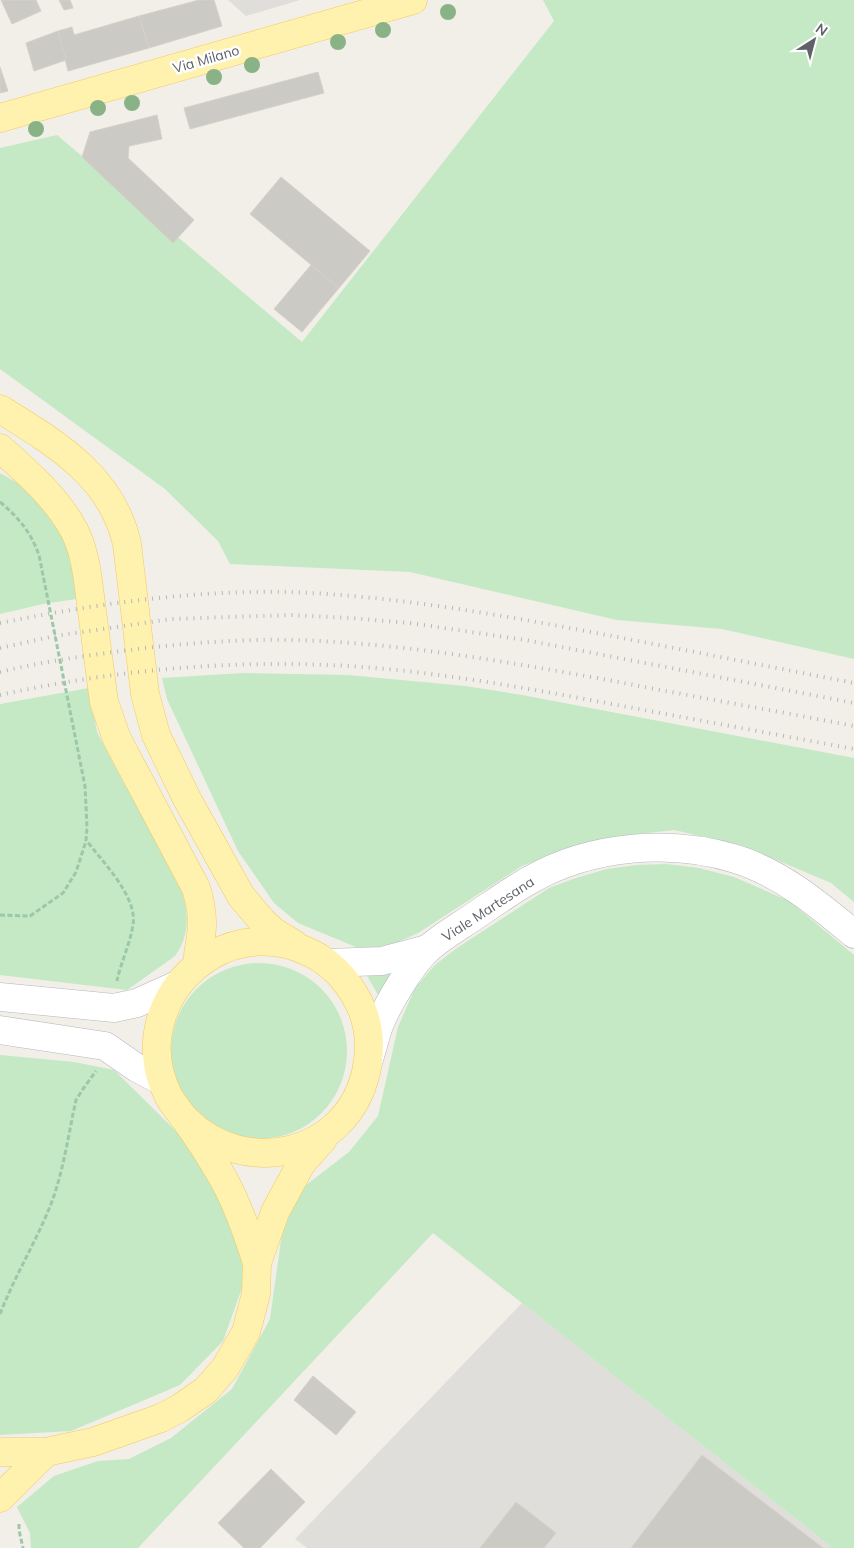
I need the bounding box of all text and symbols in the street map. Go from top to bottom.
north arrow [789,15,839,65]
text: N [812,19,831,40]
street label: Via Milano [171,41,241,77]
street label: Viale Martesana [438,872,538,946]

